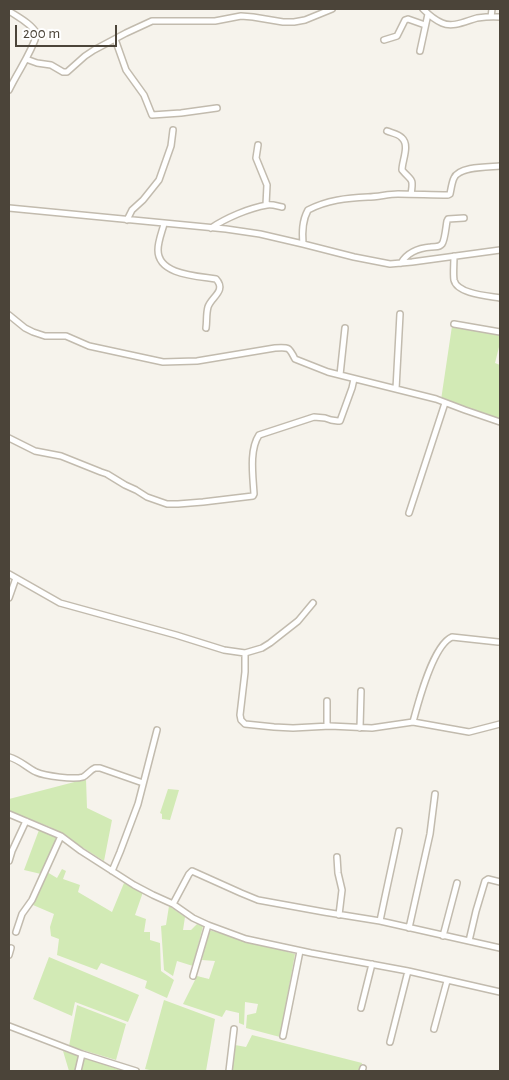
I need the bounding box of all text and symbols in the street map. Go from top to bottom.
scale bar [18,15,120,47]
text: 200 m [23,26,60,41]

